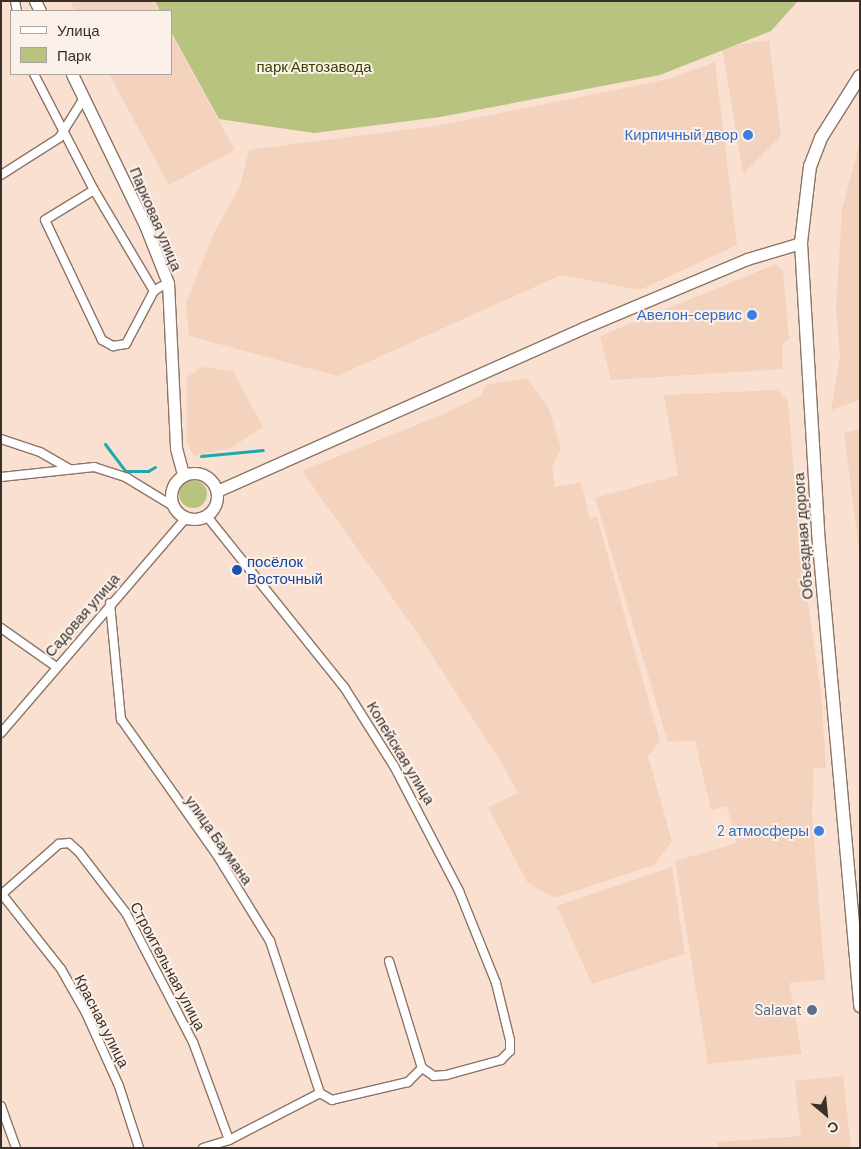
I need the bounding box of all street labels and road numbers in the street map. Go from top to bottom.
street label: Парковая улица [126,164,186,274]
street label: Объездная дорога [790,472,816,600]
street label: Садовая улица [41,569,123,661]
street label: Копейская улица [363,698,439,808]
street label: улица Баумана [182,792,256,888]
street label: Строительная улица [127,899,209,1033]
street label: Красная улица [71,972,133,1070]

